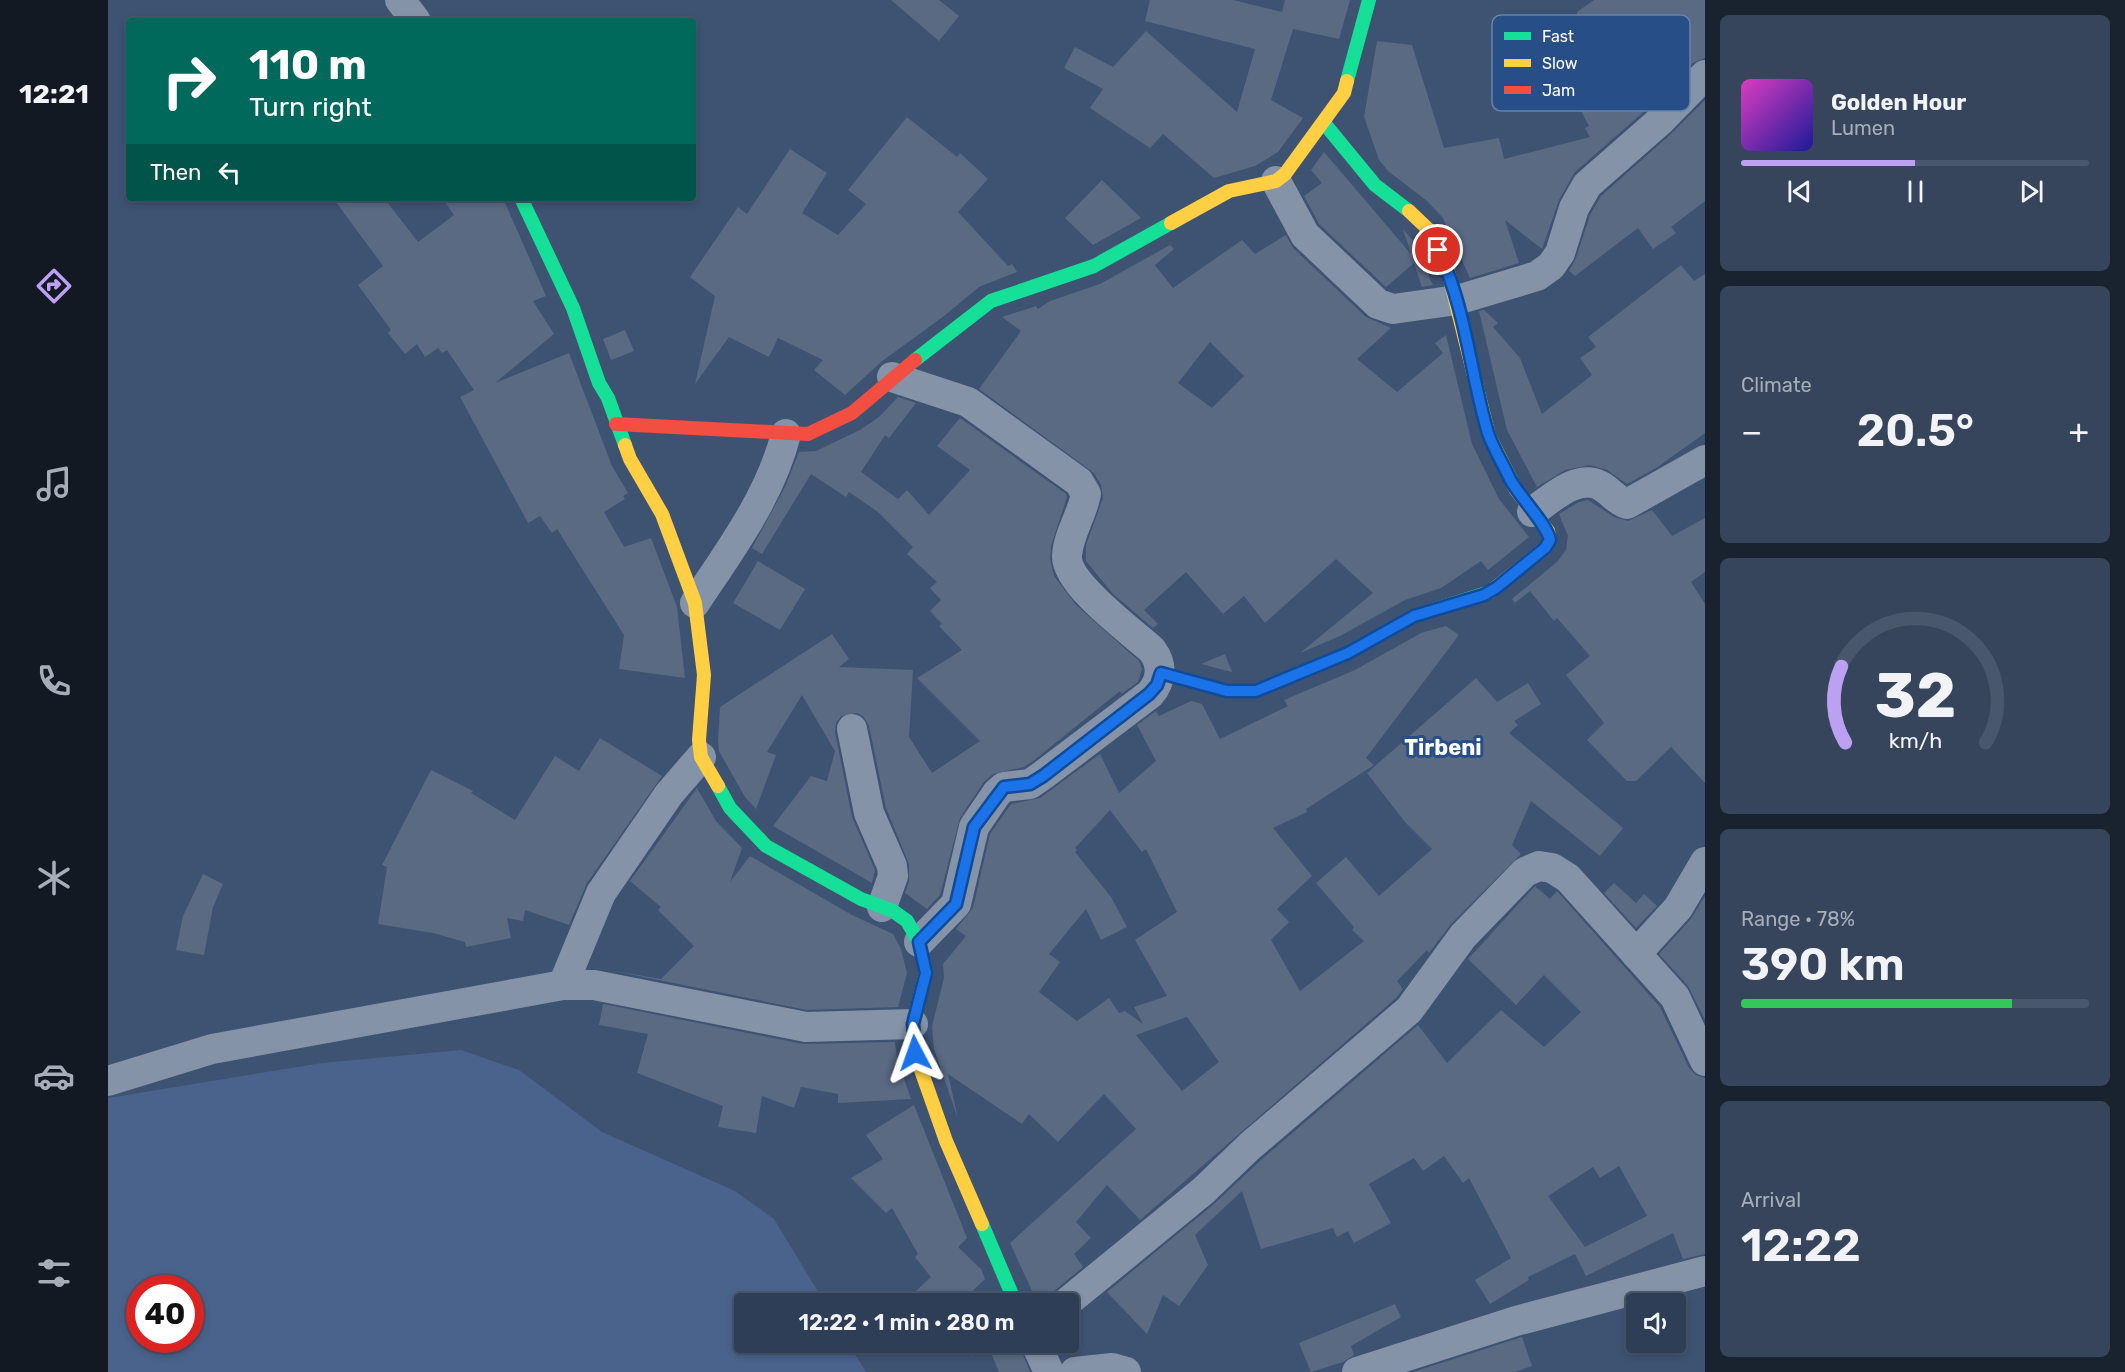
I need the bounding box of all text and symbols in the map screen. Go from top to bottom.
legend [1492,15,1690,111]
text: Fast [1542,27,1574,46]
text: 110 m [249,40,367,90]
icon: right [150,42,228,120]
text: Slow [1542,54,1578,73]
text: 12:21 [19,78,89,110]
text: Jam [1542,81,1575,100]
text: Golden Hour [1831,89,1966,116]
text: Turn right [249,91,372,123]
text: Lumen [1831,116,1895,140]
icon: left [213,156,246,189]
text: Then [150,159,201,186]
icon: previous [1783,175,1816,208]
icon: pause [1899,175,1932,208]
icon: next [2015,175,2048,208]
pin [1412,224,1463,275]
icon: arrive [1421,233,1454,266]
icon: directions [33,265,75,307]
text: Climate [1741,373,1812,397]
text: 20.5° [1857,404,1974,457]
text: − [1741,412,1762,451]
text: + [2068,412,2089,451]
icon: music [33,463,75,505]
text: 32 [1874,659,1956,733]
icon: phone [33,660,75,702]
text: km/h [1888,728,1942,753]
district label: Tirbeni [1404,734,1482,761]
icon: climate [33,857,75,899]
text: Range · 78% [1741,907,1855,931]
text: 390 km [1741,938,1905,991]
position arrow [883,1021,947,1085]
icon: car [33,1055,75,1097]
text: Arrival [1741,1188,1801,1212]
text: 12:22 [1741,1219,1861,1272]
icon: filters [33,1252,75,1294]
speed limit sign: 40 [126,1275,204,1353]
map controls [1626,1293,1686,1353]
button: sound [1626,1293,1686,1353]
text: 12:22 · 1 min · 280 m [798,1309,1015,1336]

